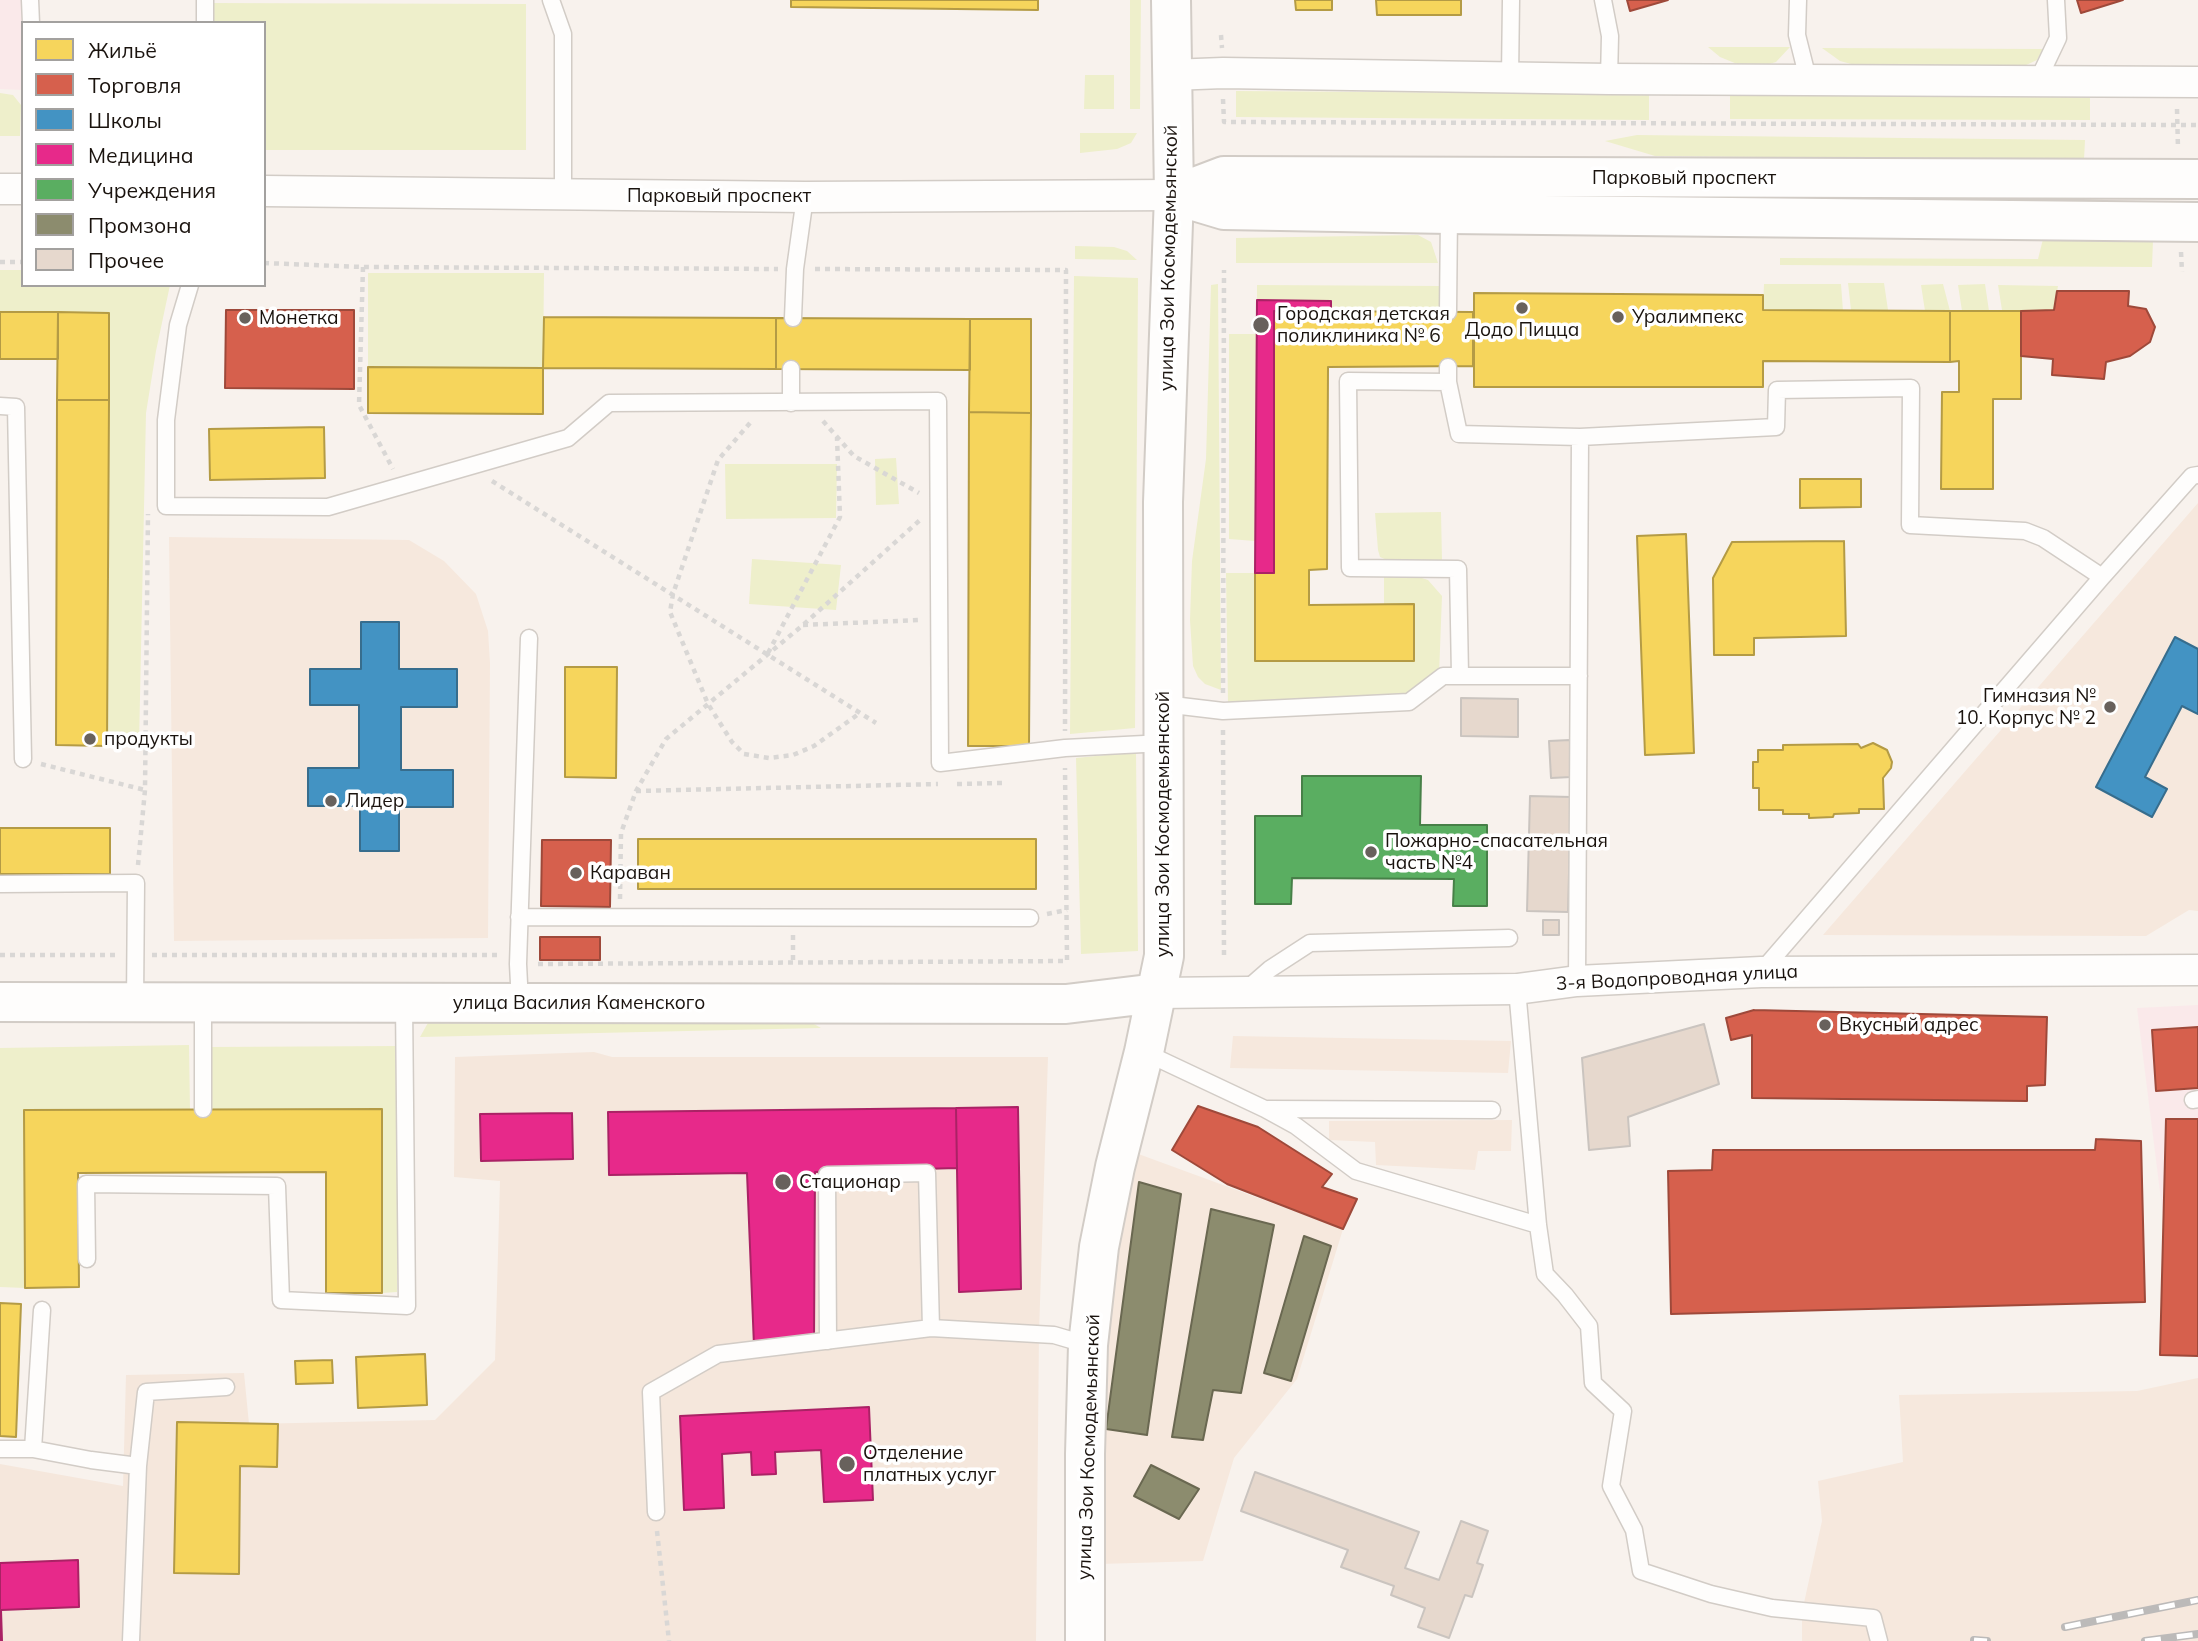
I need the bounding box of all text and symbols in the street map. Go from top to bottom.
legend [21,21,266,287]
text: Жильё [88,37,157,63]
text: Торговля [88,72,181,98]
text: Школы [88,107,162,133]
street label: улица Зои Космодемьянской [1155,125,1183,391]
text: Медицина [88,142,194,168]
street label: Парковый проспект [1592,167,1776,189]
text: Учреждения [88,177,216,203]
street label: Парковый проспект [627,185,811,207]
text: Промзона [88,212,191,238]
text: Прочее [88,247,164,273]
marker: Додо Пицца [1514,300,1530,316]
place label: Городская детская поликлиника № 6 [1277,303,1450,347]
place label: Уралимпекс [1632,306,1744,328]
place label: Монетка [259,307,339,329]
marker: Уралимпекс [1610,309,1626,325]
marker: Монетка [237,310,253,326]
marker: Городская детская поликлиника № 6 [1251,315,1271,335]
place label: Додо Пицца [1465,319,1579,341]
place label: Гимназия № 10. Корпус № 2 [1956,685,2096,729]
street label: улица Зои Космодемьянской [1152,691,1174,957]
marker: Гимназия № 10. Корпус № 2 [2102,699,2118,715]
place label: продукты [104,728,193,750]
marker: продукты [82,731,98,747]
place label: Лидер [345,790,404,812]
marker: Лидер [323,793,339,809]
place label: Пожарно-спасательная часть №4 [1385,830,1608,874]
marker: Пожарно-спасательная часть №4 [1363,844,1379,860]
place label: Караван [590,862,671,884]
marker: Караван [568,865,584,881]
street label: 3-я Водопроводная улица [1555,960,1799,996]
street label: улица Василия Каменского [453,992,705,1014]
place label: Вкусный адрес [1839,1014,1979,1036]
marker: Вкусный адрес [1817,1017,1833,1033]
place label: Стационар [799,1171,901,1193]
marker: Стационар [773,1172,793,1192]
street label: улица Зои Космодемьянской [1073,1314,1105,1580]
place label: Отделение платных услуг [863,1442,996,1486]
marker: Отделение платных услуг [837,1454,857,1474]

